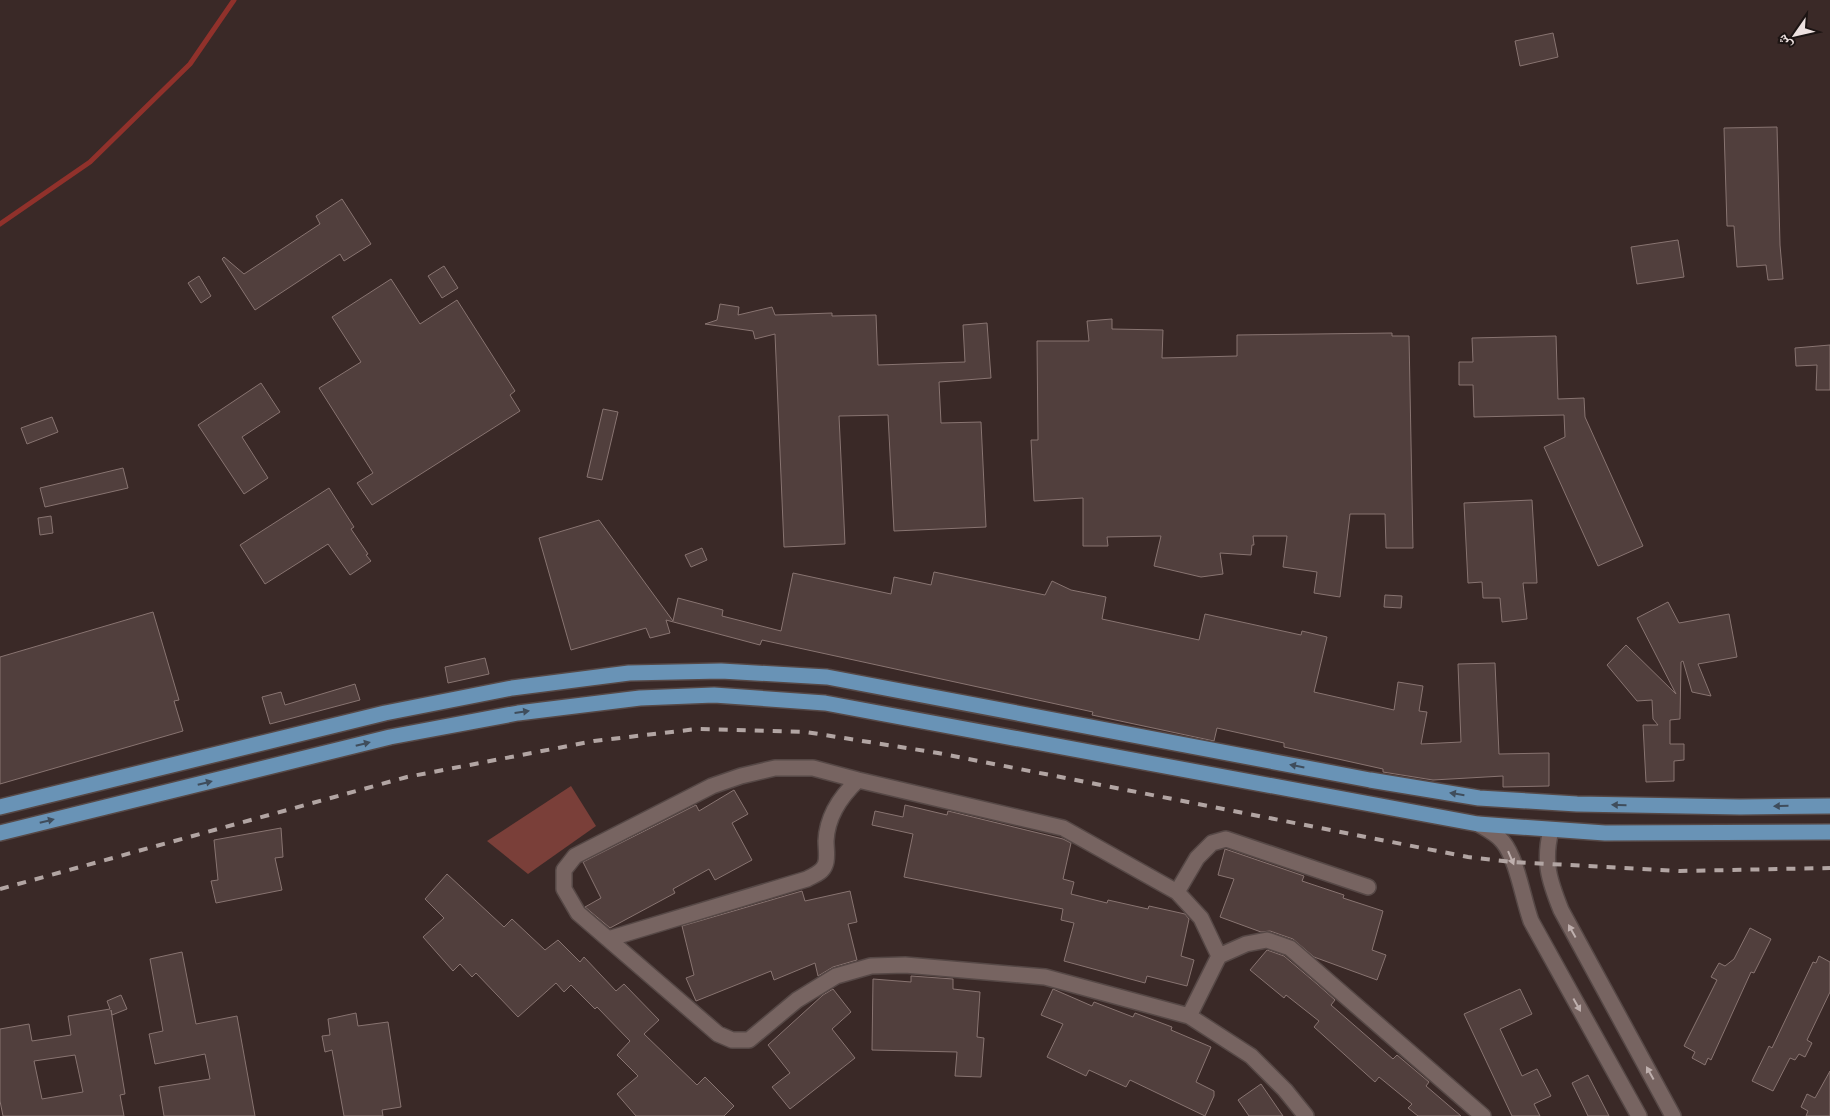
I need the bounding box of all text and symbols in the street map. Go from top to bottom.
north arrow [1770,10,1820,60]
text: ش [1773,31,1796,53]
one-way arrow [515,708,531,716]
one-way arrow [356,740,371,748]
one-way arrow [1288,761,1304,769]
one-way arrow [198,778,213,786]
one-way arrow [1448,790,1464,798]
one-way arrow [1611,800,1627,808]
one-way arrow [1773,803,1789,811]
one-way arrow [40,817,55,825]
one-way arrow [1507,850,1515,865]
one-way arrow [1568,923,1576,938]
one-way arrow [1573,997,1581,1012]
one-way arrow [1646,1066,1654,1081]

